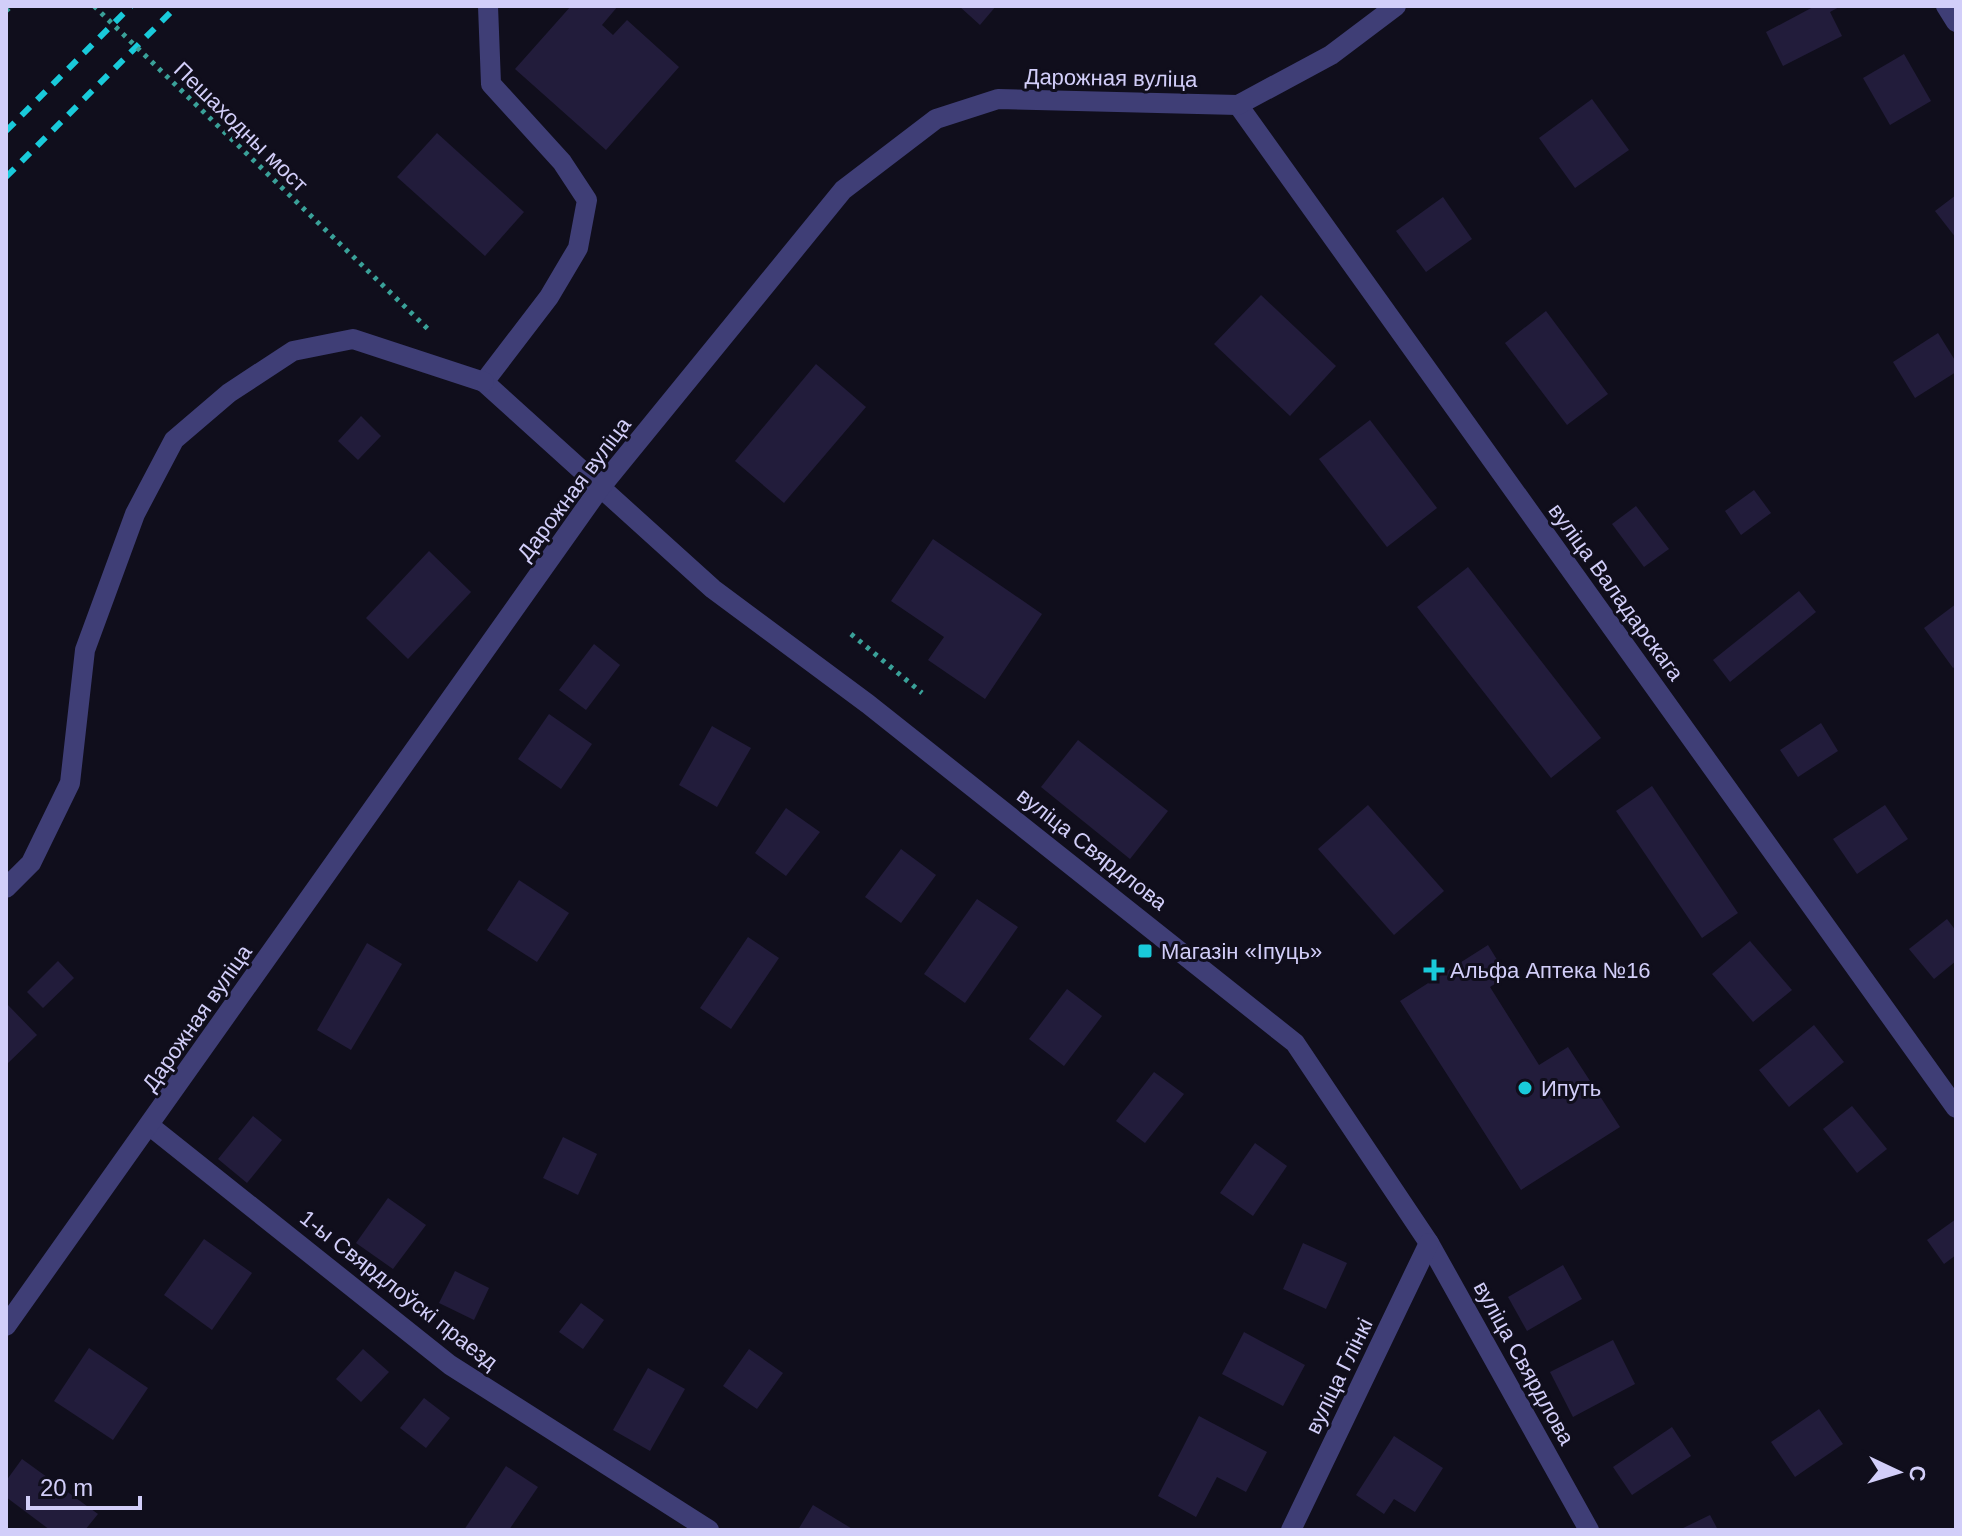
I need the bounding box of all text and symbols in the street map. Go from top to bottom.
street label: Пешаходны мост [169,57,313,197]
street label: Дарожная вуліца [1024,64,1198,92]
street label: Дарожная вуліца [512,412,636,566]
street label: вуліца Валадарскага [1543,499,1689,686]
street label: вуліца Свярдлова [1012,783,1172,916]
street label: Дарожная вуліца [137,939,257,1096]
place label: Магазін «Іпуць» [1161,939,1322,964]
marker: Магазін «Іпуць» [1136,942,1154,960]
place label: Альфа Аптека №16 [1450,958,1651,983]
marker: Альфа Аптека №16 [1425,961,1443,979]
place label: Ипуть [1541,1076,1601,1101]
marker: Ипуть [1516,1079,1534,1097]
street label: 1-ы Свярдлоўскі праезд [295,1205,503,1375]
street label: вуліца Свярдлова [1469,1277,1580,1450]
street label: вуліца Глінкі [1300,1314,1378,1438]
north arrow [1858,1432,1938,1512]
scale bar [28,1460,140,1510]
text: С [1904,1465,1930,1482]
text: 20 m [40,1474,93,1501]

